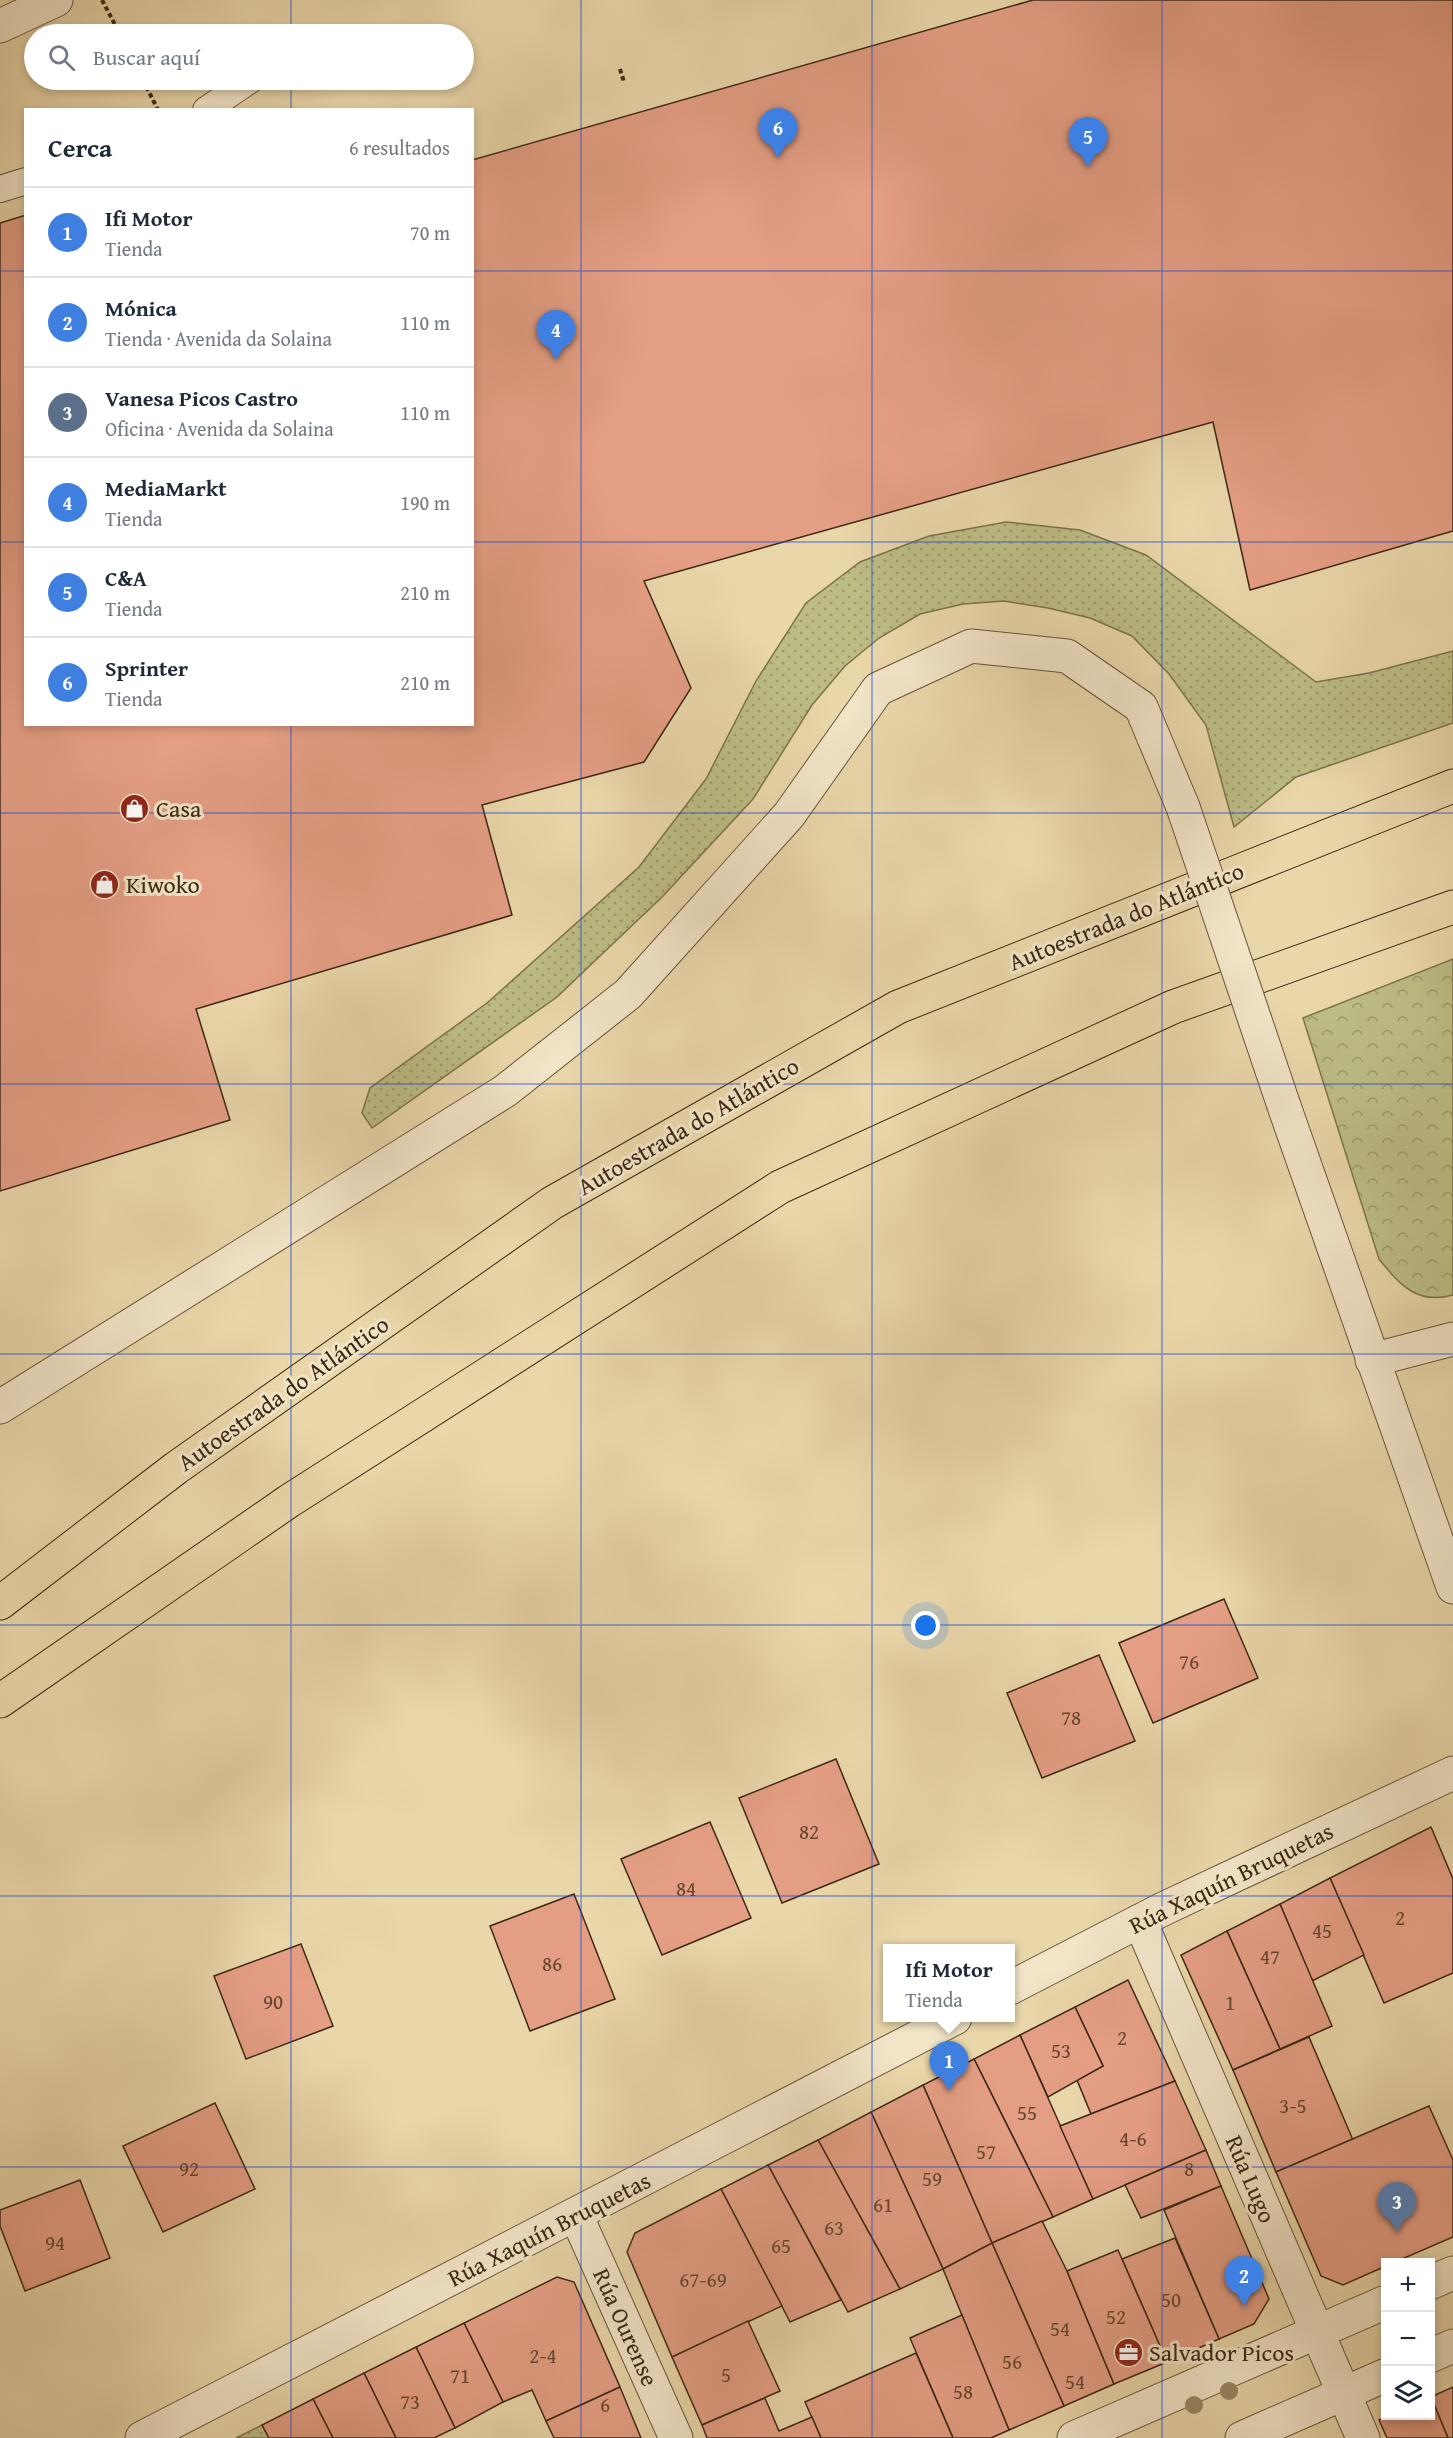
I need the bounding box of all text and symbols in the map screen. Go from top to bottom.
search box [24,24,474,90]
icon: search [45,41,78,74]
text: Buscar aquí [93,41,200,73]
pin: 6 [758,108,798,158]
pin: 5 [1068,118,1108,167]
text: Cerca [48,128,112,167]
text: 6 resultados [349,133,450,162]
text: Ifi Motor [105,202,193,234]
text: 1 [62,218,73,247]
text: 70 m [410,218,450,247]
text: Tienda [105,234,163,263]
text: Mónica [105,292,177,324]
text: 2 [62,308,73,337]
text: 110 m [400,308,450,337]
pin: 4 [536,310,576,360]
text: Tienda · Avenida da Solaina [105,324,332,353]
text: Vanesa Picos Castro [105,382,298,414]
text: 3 [62,398,73,427]
text: 110 m [400,398,450,427]
text: Oficina · Avenida da Solaina [105,414,334,443]
text: MediaMarkt [105,472,227,504]
text: 4 [62,488,73,517]
text: 190 m [400,488,450,517]
text: Tienda [105,504,163,533]
text: C&A [105,562,147,594]
text: 5 [62,578,73,607]
text: 210 m [400,578,450,607]
text: Tienda [105,594,163,623]
text: Sprinter [105,652,188,684]
text: 6 [62,668,73,697]
text: 210 m [400,668,450,697]
text: Tienda [105,684,163,713]
place label: Casa [156,791,202,826]
shop icon: Casa [119,792,151,824]
street label: Autoestrada do Atlántico [1003,853,1249,979]
place label: Kiwoko [126,867,200,902]
shop icon: Kiwoko [89,868,121,900]
street label: Autoestrada do Atlántico [571,1048,805,1204]
street label: Autoestrada do Atlántico [170,1307,396,1479]
your location [911,1611,940,1640]
house number: 76 [1179,1646,1199,1677]
house number: 78 [1061,1702,1081,1733]
street label: Rúa Xaquín Bruquetas [1123,1813,1339,1943]
house number: 82 [799,1816,819,1847]
house number: 84 [676,1873,696,1904]
house number: 2 [1395,1902,1405,1933]
house number: 45 [1312,1915,1332,1946]
house number: 47 [1260,1941,1280,1972]
popup [883,1944,1015,2022]
house number: 86 [542,1948,562,1979]
text: Ifi Motor [905,1953,993,1985]
text: Tienda [905,1985,963,2014]
house number: 90 [263,1986,283,2017]
house number: 1 [1225,1987,1235,2018]
house number: 2 [1117,2022,1127,2053]
house number: 53 [1051,2035,1071,2066]
pin: 1 [930,2042,968,2091]
house number: 3-5 [1279,2090,1307,2121]
house number: 55 [1017,2097,1037,2128]
house number: 4-6 [1119,2123,1147,2154]
street label: Rúa Lugo [1217,2130,1285,2228]
house number: 57 [976,2136,996,2167]
house number: 92 [179,2153,199,2184]
house number: 8 [1184,2153,1194,2184]
street label: Rúa Xaquín Bruquetas [441,2163,657,2295]
house number: 59 [922,2163,942,2194]
pin: 3 [1378,2182,1416,2232]
house number: 61 [873,2189,893,2220]
house number: 63 [824,2212,844,2243]
house number: 94 [45,2227,65,2258]
house number: 65 [771,2230,791,2261]
pin: 2 [1224,2256,1264,2306]
map controls [1381,2258,1435,2420]
button: + [1381,2258,1435,2312]
street label: Rúa Ourense [584,2262,668,2392]
house number: 67-69 [679,2264,727,2295]
house number: 50 [1161,2284,1181,2315]
house number: 52 [1106,2301,1126,2332]
button: − [1381,2312,1435,2366]
house number: 54 [1050,2313,1070,2344]
place label: Salvador Picos [1149,2335,1294,2370]
office icon: Salvador Picos [1112,2336,1144,2368]
house number: 2-4 [529,2340,557,2371]
house number: 56 [1002,2346,1022,2377]
house number: 5 [721,2359,731,2390]
house number: 71 [450,2360,470,2391]
house number: 54 [1065,2366,1085,2397]
button: layers [1381,2366,1435,2420]
house number: 58 [953,2376,973,2407]
house number: 73 [400,2386,420,2417]
house number: 6 [600,2389,610,2420]

